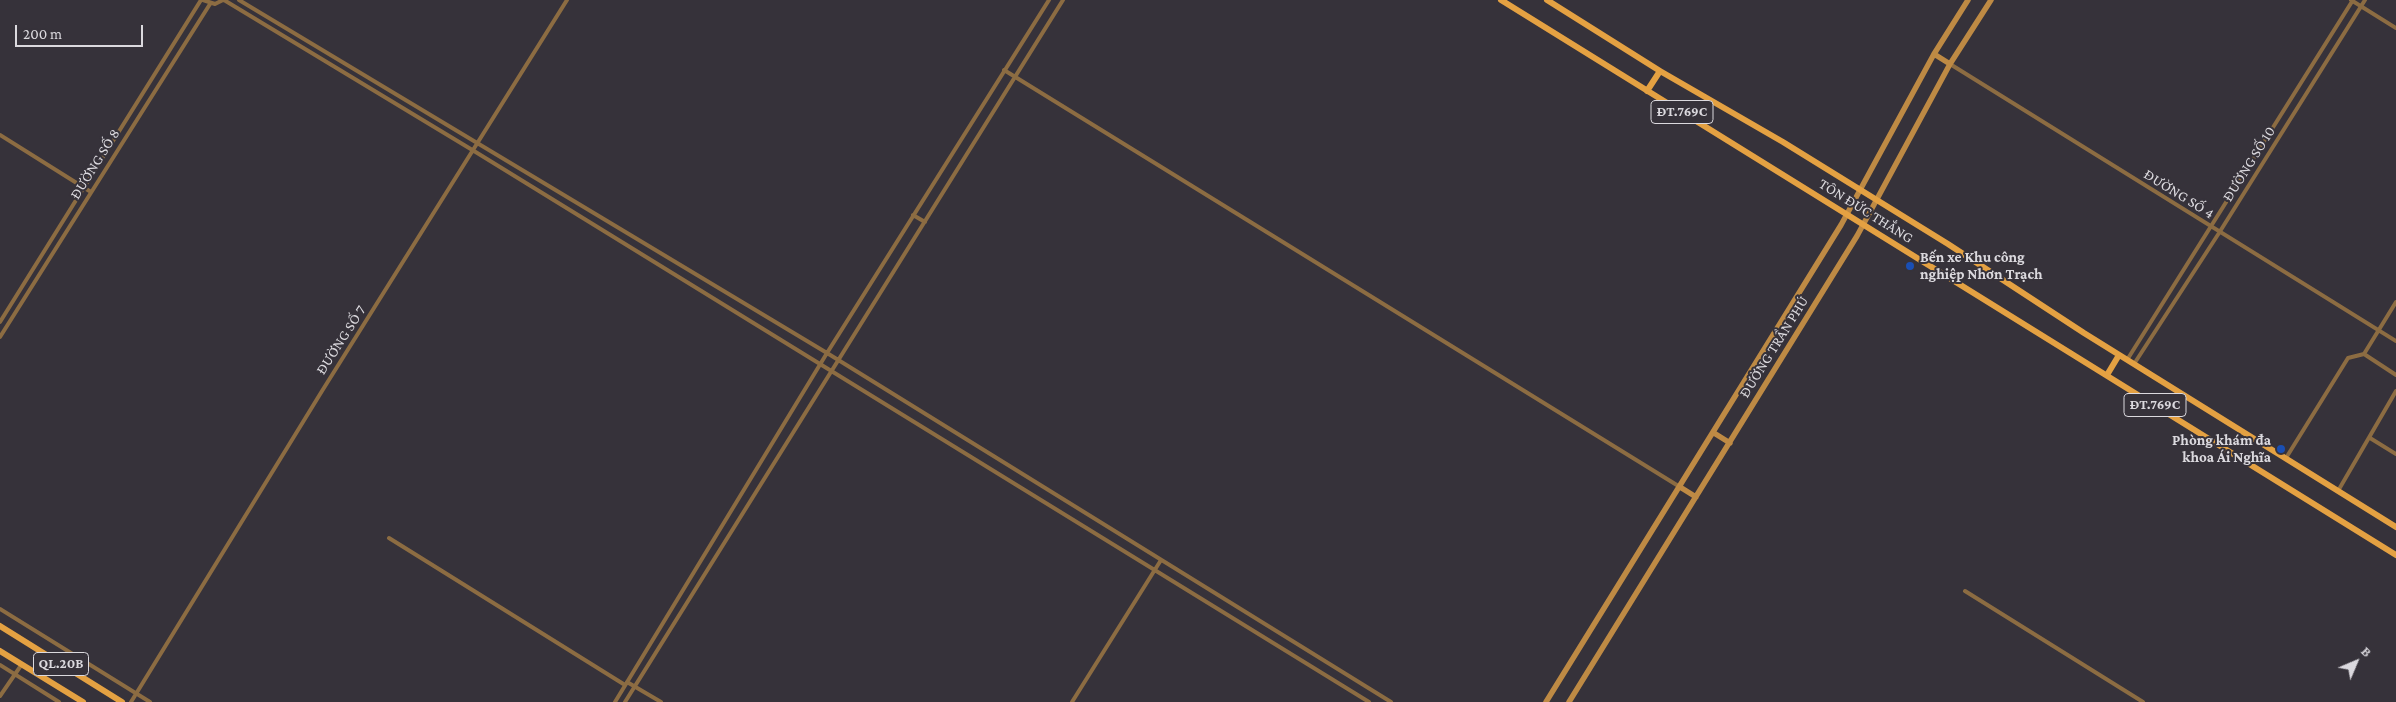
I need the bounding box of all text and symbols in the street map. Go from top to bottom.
scale bar [18,15,145,47]
text: 200 m [23,26,62,42]
road number: ĐT.769C [1651,100,1713,124]
street label: ĐƯỜNG SỐ 10 [2219,123,2279,205]
street label: ĐƯỜNG SỐ 8 [66,125,124,203]
street label: ĐƯỜNG SỐ 4 [2141,165,2217,223]
street label: TÔN ĐỨC THẮNG [1815,175,1917,247]
place label: Bến xe Khu công nghiệp Nhơn Trạch [1920,248,2043,283]
marker: Bến xe Khu công nghiệp Nhơn Trạch [1904,260,1916,272]
street label: ĐƯỜNG TRẦN PHÚ [1736,293,1812,401]
street label: ĐƯỜNG SỐ 7 [312,302,370,378]
road number: ĐT.769C [2124,394,2186,416]
place label: Phòng khám đa khoa Ái Nghĩa [2172,431,2271,466]
marker: Phòng khám đa khoa Ái Nghĩa [2275,443,2287,455]
north arrow [2331,637,2381,687]
text: B [2358,643,2375,660]
road number: QL.20B [34,652,88,676]

